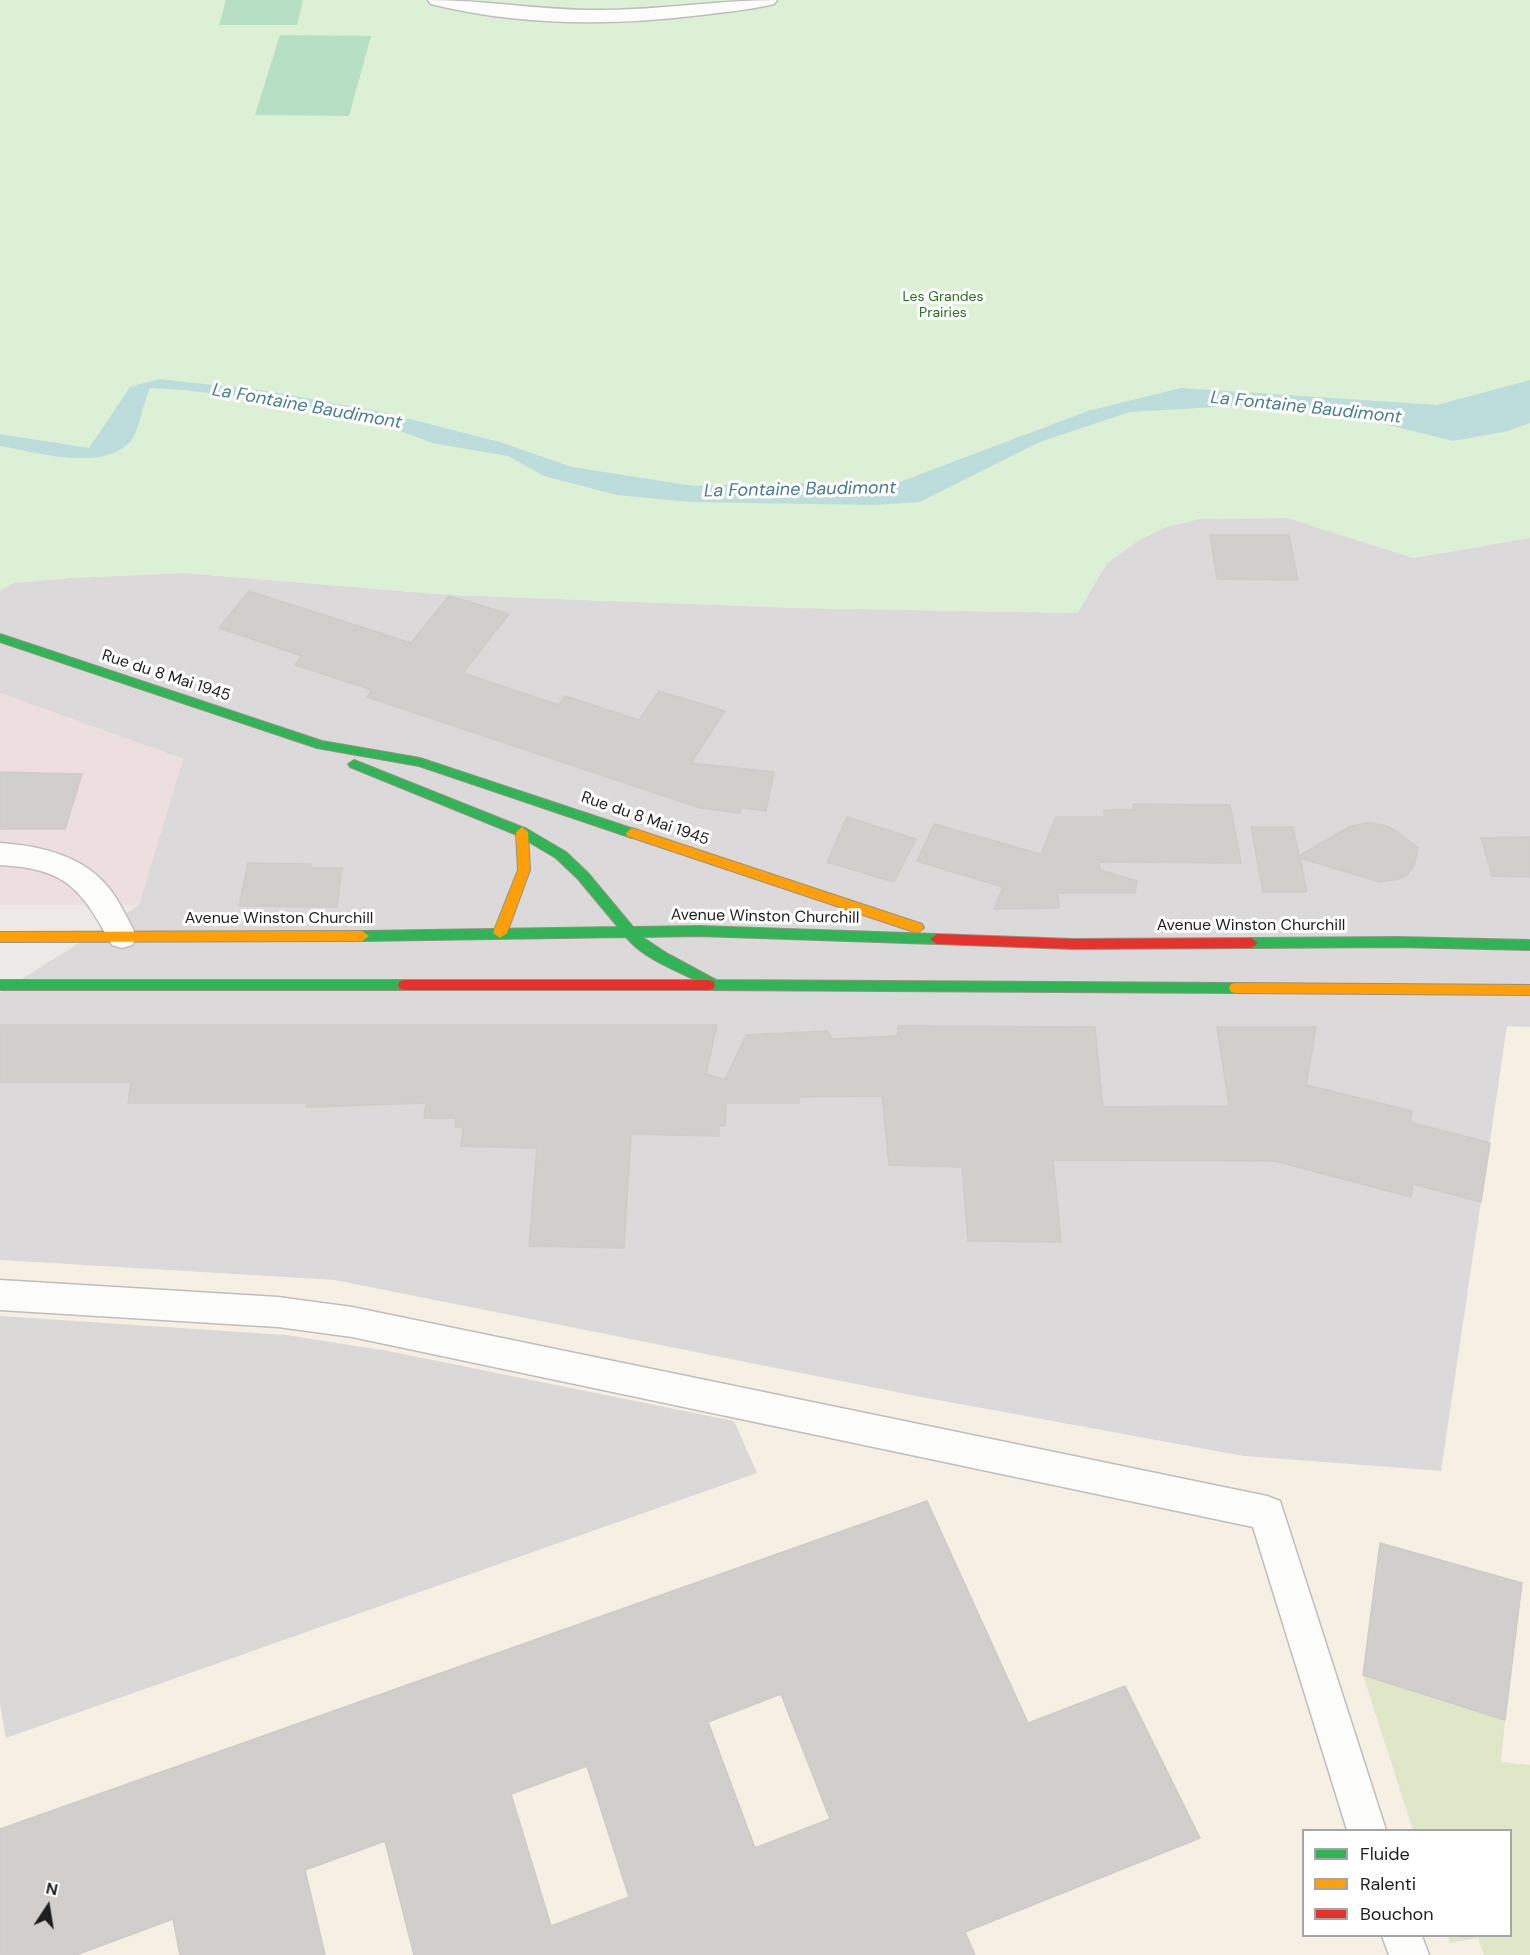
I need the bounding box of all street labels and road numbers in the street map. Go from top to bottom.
street label: Rue du 8 Mai 1945 [99,646,233,706]
street label: Rue du 8 Mai 1945 [578,788,712,850]
street label: Avenue Winston Churchill [671,906,859,928]
street label: Avenue Winston Churchill [185,909,373,929]
street label: Avenue Winston Churchill [1157,916,1345,936]

